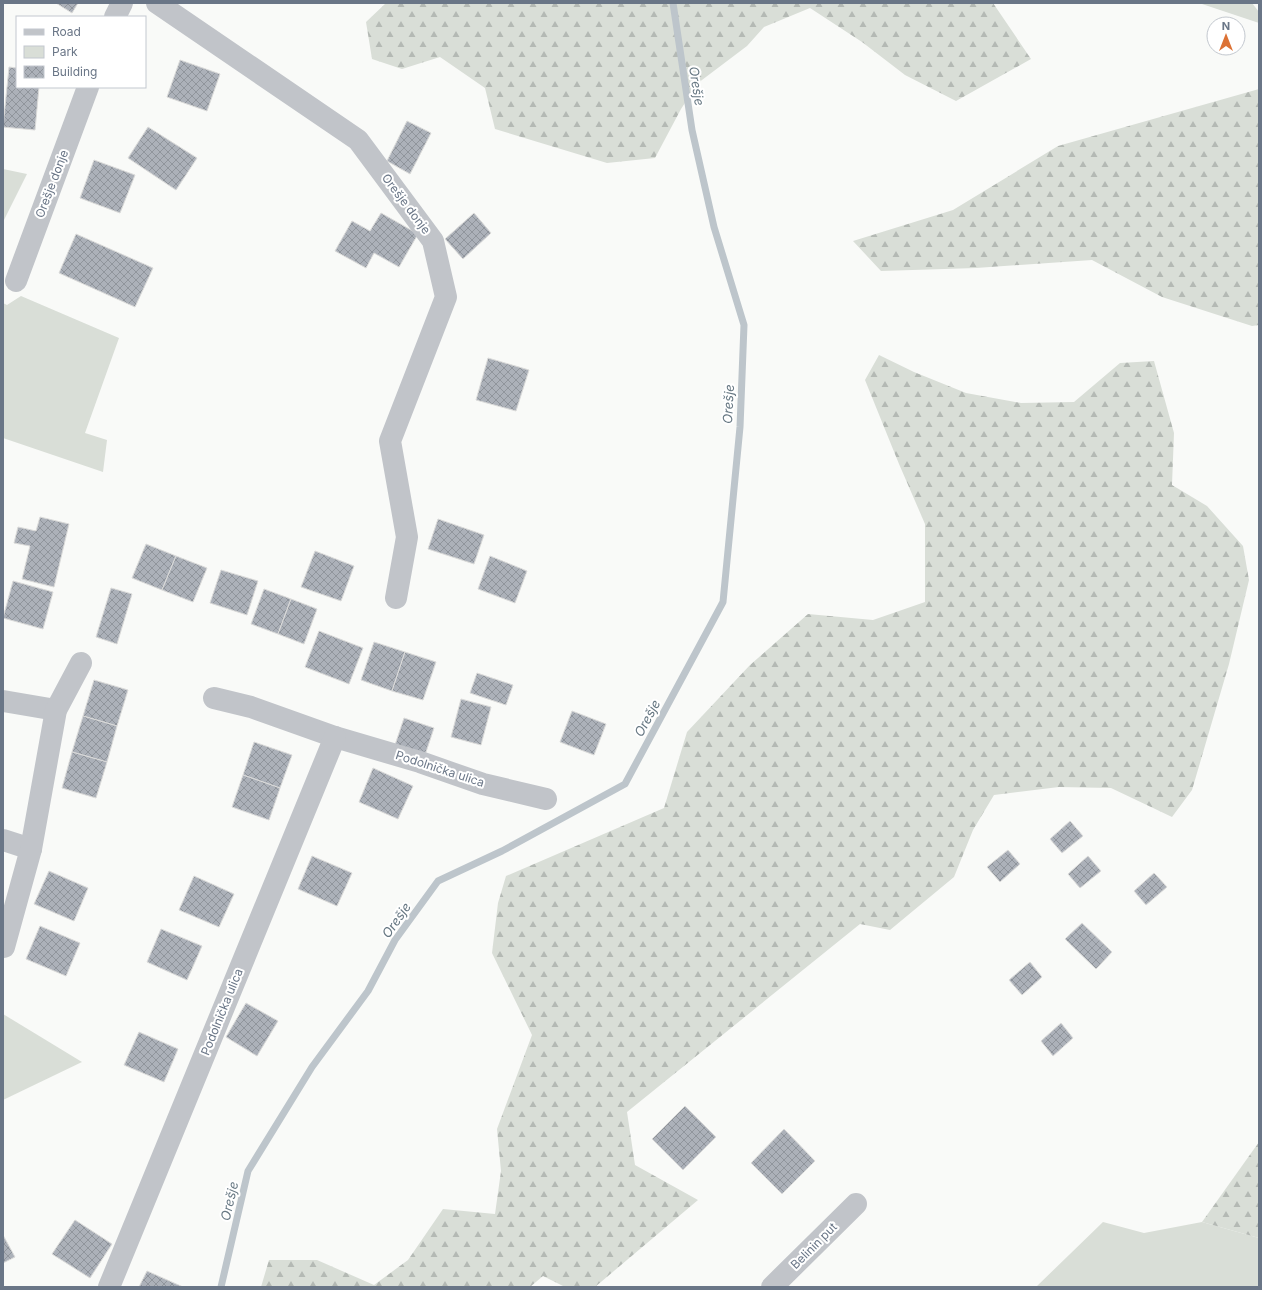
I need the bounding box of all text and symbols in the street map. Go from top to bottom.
legend [16,16,146,88]
north arrow [1206,16,1246,56]
text: N [1222,19,1230,33]
text: Road [52,24,81,39]
text: Park [52,44,78,59]
text: Building [52,64,97,79]
water label: Orešje [686,65,708,107]
street label: Orešje donje [32,148,71,220]
street label: Orešje donje [379,171,434,237]
water label: Orešje [719,384,737,424]
water label: Orešje [631,697,663,739]
street label: Podolnička ulica [394,747,486,790]
water label: Orešje [378,899,414,941]
street label: Podolnička ulica [197,966,246,1057]
water label: Orešje [217,1180,241,1222]
street label: Belinin put [787,1219,840,1272]

